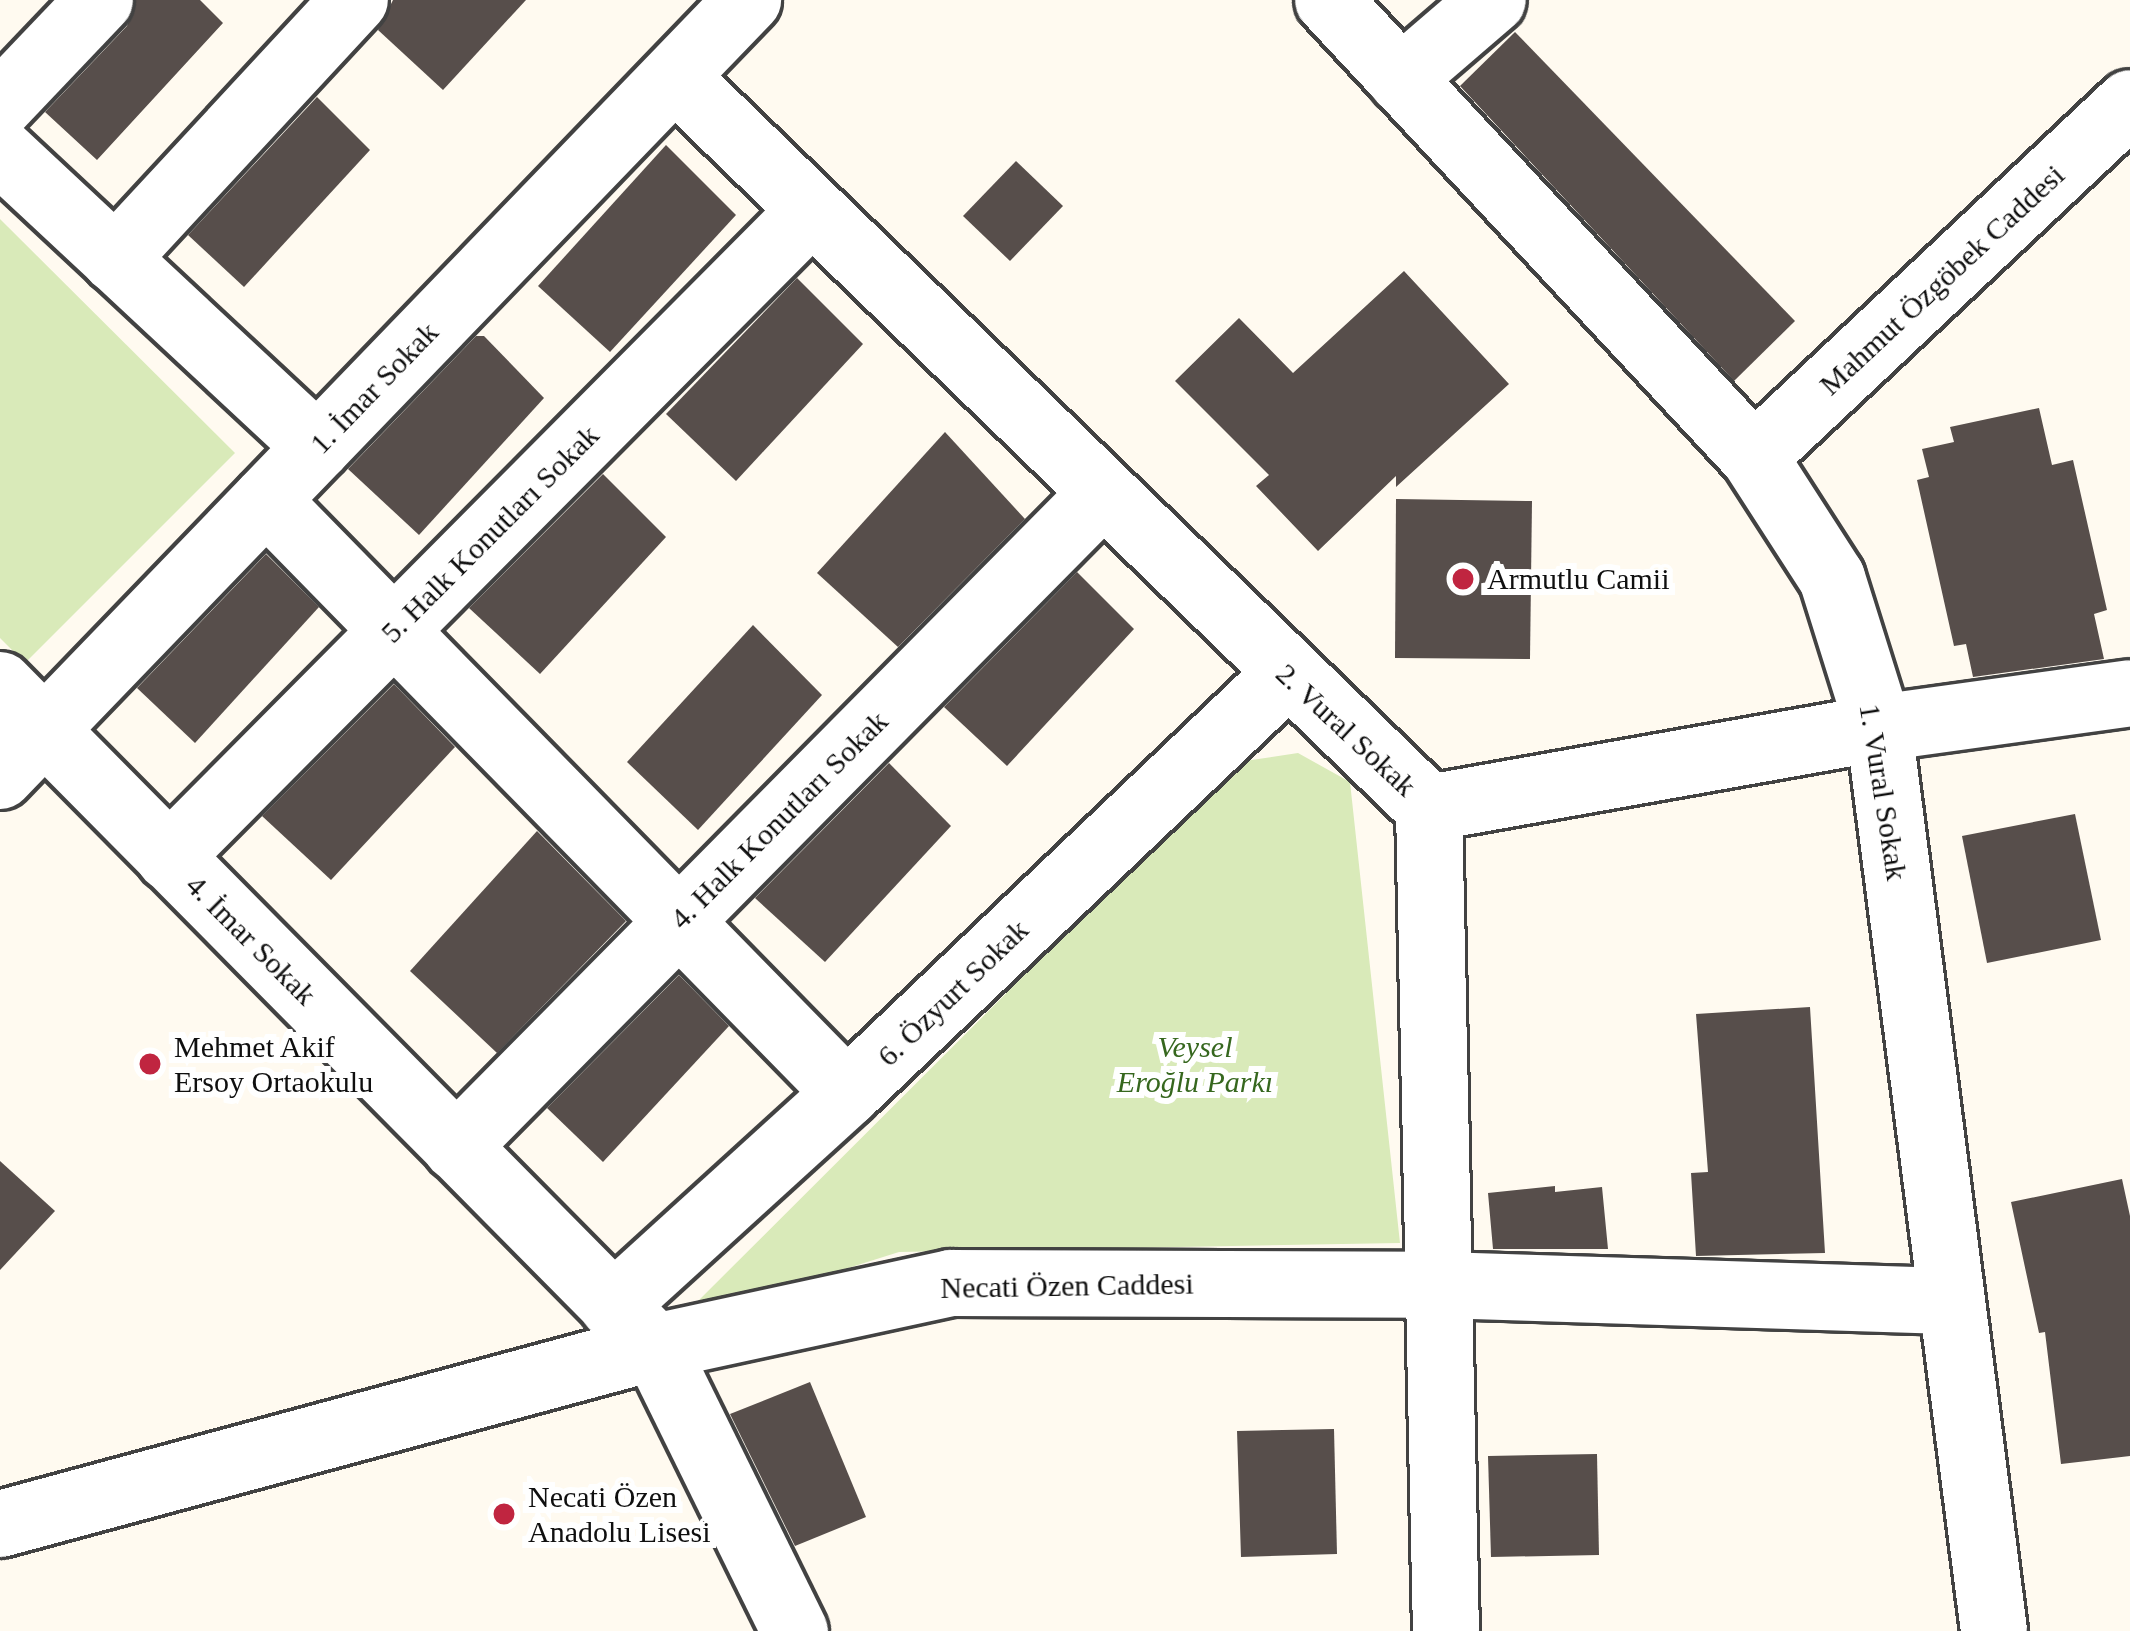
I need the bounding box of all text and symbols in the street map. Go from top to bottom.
street label: Mahmut Özgöbek Caddesi [1812,157,2072,403]
street label: 1. İmar Sokak [302,315,446,461]
street label: 5. Halk Konutları Sokak [374,418,606,650]
place label: Armutlu Camii [1487,561,1669,597]
marker: Armutlu Camii [1450,566,1476,592]
street label: 2. Vural Sokak [1268,656,1424,804]
street label: 1. Vural Sokak [1851,701,1915,883]
street label: 4. Halk Konutları Sokak [663,704,895,936]
street label: 4. İmar Sokak [178,867,324,1013]
street label: 6. Özyurt Sokak [870,912,1036,1074]
place label: Mehmet Akif Ersoy Ortaokulu [174,1029,373,1100]
park label: Veysel Eroğlu Parkı [1117,1029,1273,1100]
marker: Mehmet Akif Ersoy Ortaokulu [137,1051,163,1077]
street label: Necati Özen Caddesi [940,1266,1194,1306]
place label: Necati Özen Anadolu Lisesi [528,1479,710,1550]
marker: Necati Özen Anadolu Lisesi [491,1501,517,1527]

